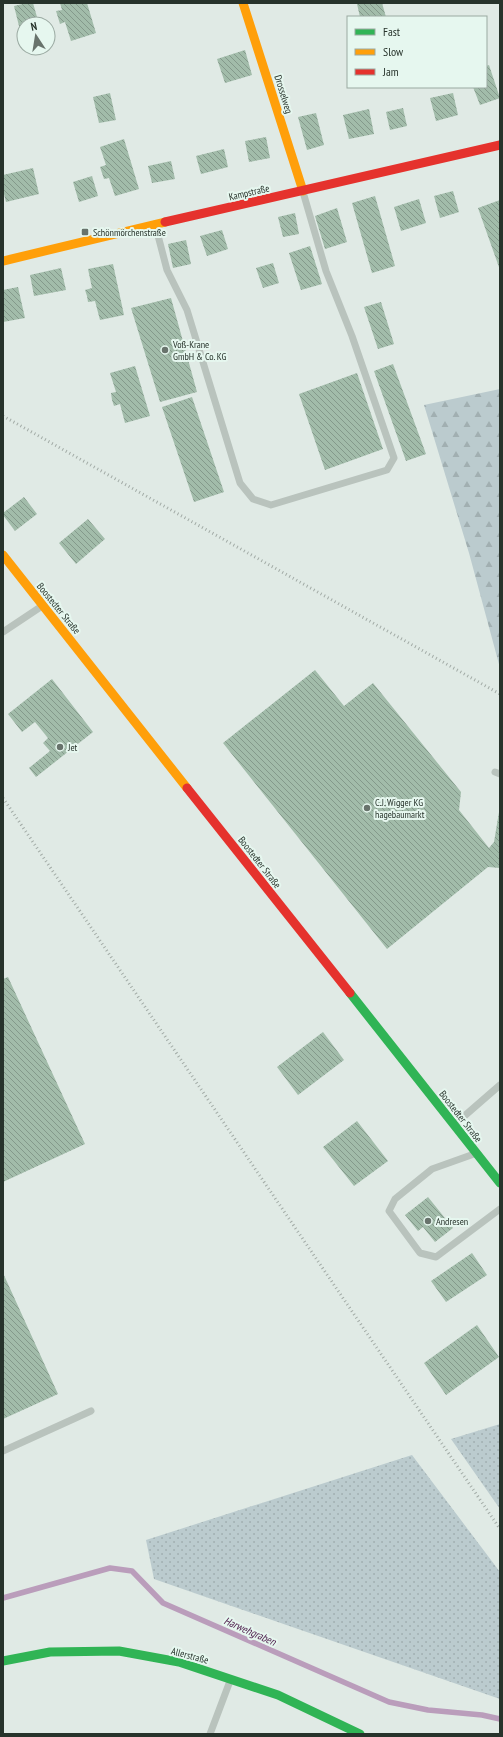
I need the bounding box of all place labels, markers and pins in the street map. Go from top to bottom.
place label: Schönmörchenstraße [93,226,166,239]
marker: Schönmörchenstraße [80,227,90,237]
place label: Voß-Krane GmbH & Co. KG [172,338,226,363]
marker: Voß-Krane GmbH & Co. KG [160,345,170,355]
place label: Jet [67,741,78,754]
marker: Jet [55,742,65,752]
place label: C.J. Wigger KG hagebaumarkt [375,796,425,821]
marker: C.J. Wigger KG hagebaumarkt [362,803,372,813]
place label: Andresen [436,1215,468,1228]
marker: Andresen [423,1216,433,1226]

